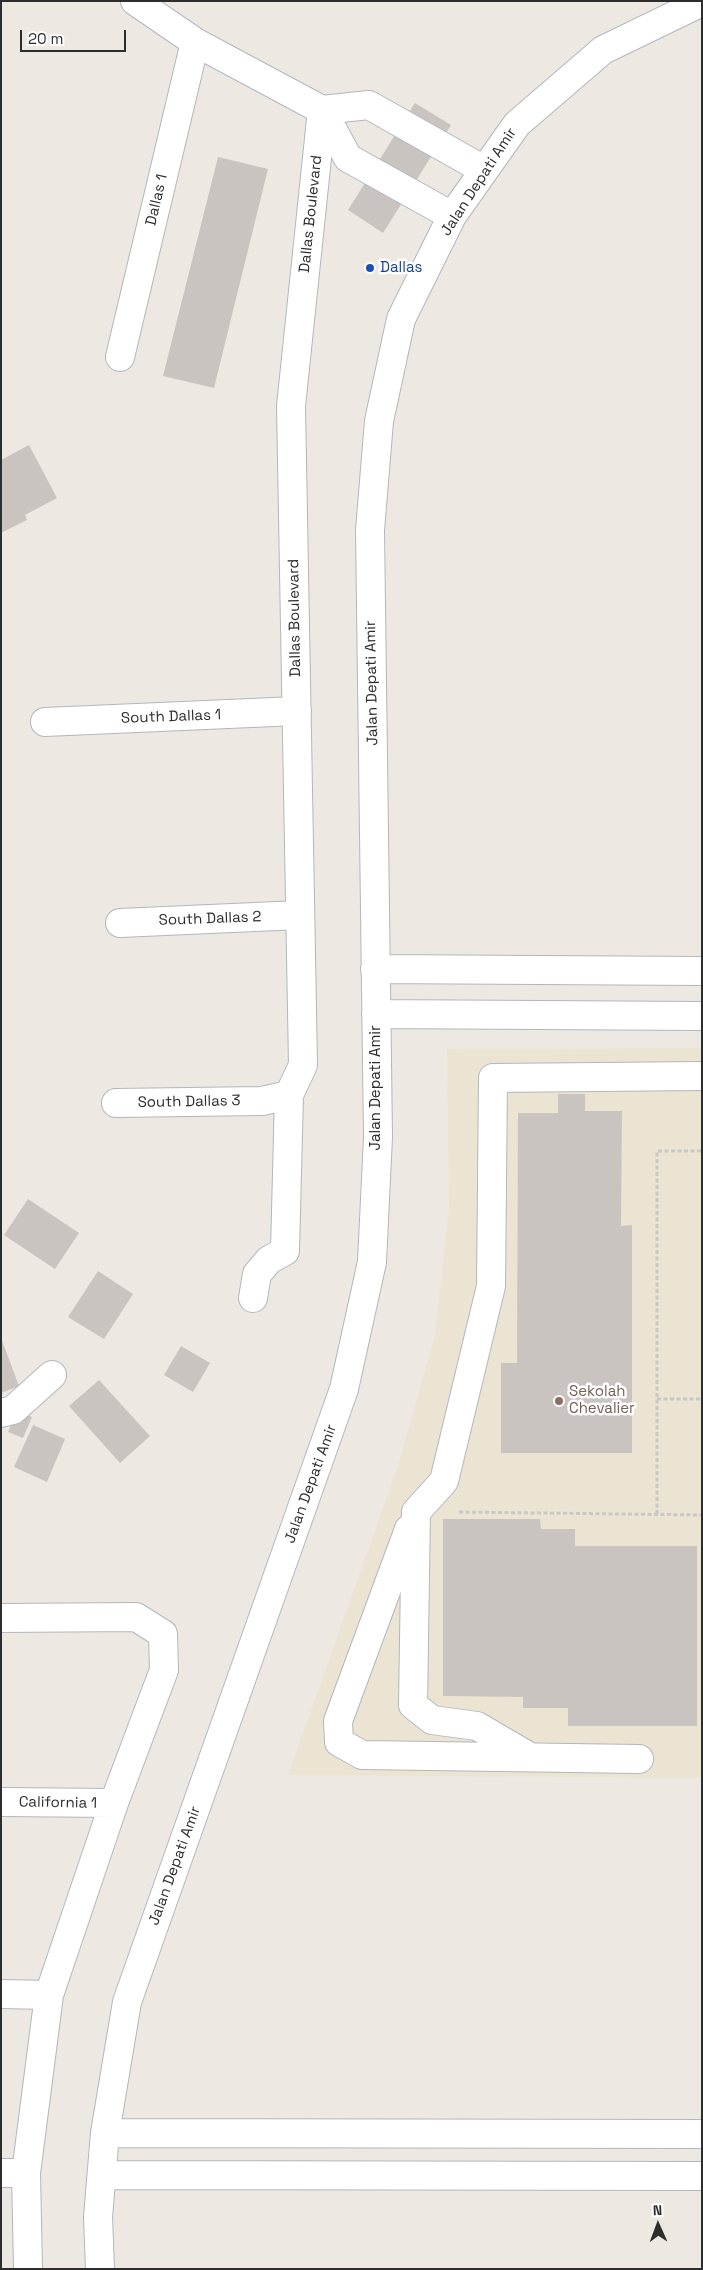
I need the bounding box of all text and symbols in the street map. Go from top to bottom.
scale bar [22,20,129,52]
text: 20 m [28,29,63,48]
street label: Jalan Depati Amir [437,125,521,239]
street label: Dallas Boulevard [296,154,326,274]
street label: Dallas 1 [142,172,172,228]
place label: Dallas [380,259,422,277]
marker: Dallas [364,262,376,274]
street label: Dallas Boulevard [285,559,305,677]
street label: Jalan Depati Amir [362,620,382,746]
street label: South Dallas 1 [121,706,221,728]
street label: South Dallas 2 [158,908,262,930]
street label: Jalan Depati Amir [367,1025,385,1151]
street label: South Dallas 3 [137,1092,241,1112]
place label: Sekolah Chevalier [569,1383,635,1418]
marker: Sekolah Chevalier [553,1395,565,1407]
street label: Jalan Depati Amir [281,1422,341,1546]
street label: California 1 [19,1793,97,1813]
street label: Jalan Depati Amir [145,1804,205,1928]
north arrow [633,2200,683,2250]
text: N [652,2201,662,2219]

